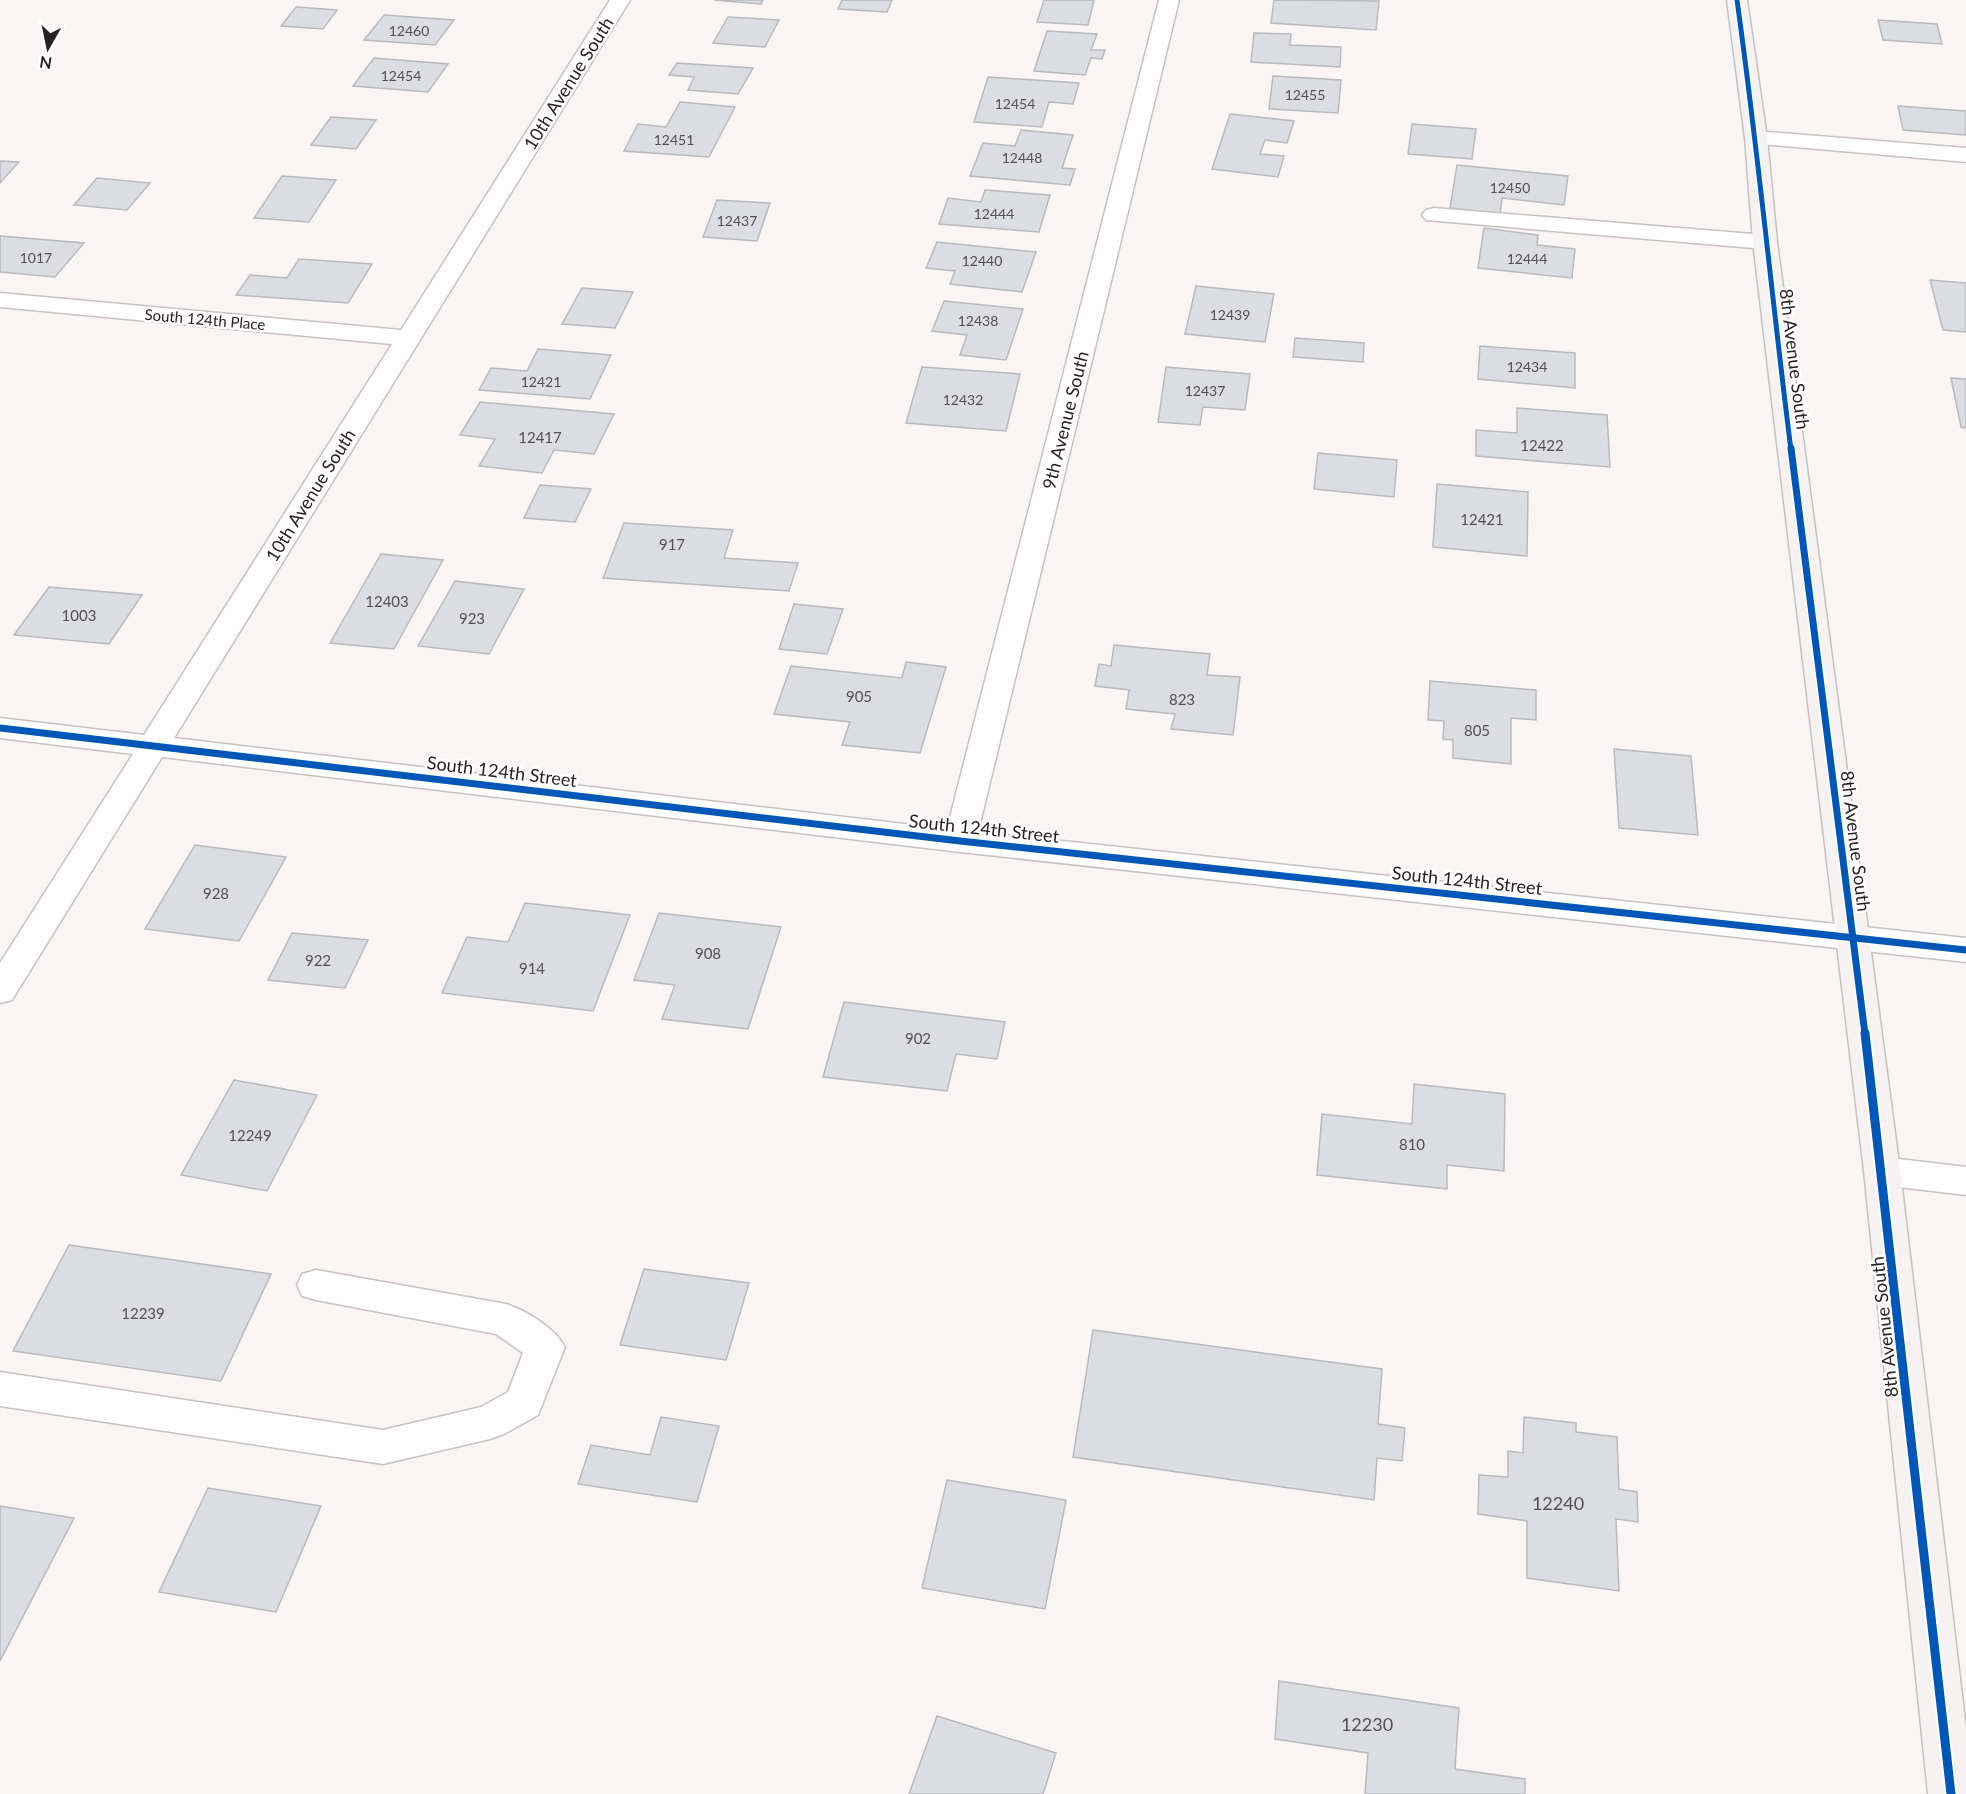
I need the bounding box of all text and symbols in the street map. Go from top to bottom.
street label: 10th Avenue South [518,13,618,153]
north arrow [18,18,78,78]
house number: 12460 [389,22,429,39]
text: N [38,53,53,74]
house number: 12454 [381,67,421,84]
house number: 12455 [1285,86,1325,103]
house number: 12454 [995,95,1035,112]
house number: 12451 [654,131,694,148]
house number: 12448 [1002,149,1042,166]
house number: 12450 [1490,179,1530,196]
house number: 12444 [974,205,1014,222]
house number: 12437 [717,212,757,229]
house number: 1017 [20,249,52,266]
house number: 12444 [1507,250,1547,267]
house number: 12440 [962,252,1002,269]
street label: 8th Avenue South [1775,287,1815,431]
street label: South 124th Place [144,305,266,333]
house number: 12439 [1210,306,1250,323]
house number: 12438 [958,312,998,329]
street label: 9th Avenue South [1037,349,1093,491]
house number: 12434 [1507,358,1547,375]
house number: 12421 [521,373,561,390]
house number: 12437 [1185,382,1225,399]
house number: 12432 [943,391,983,408]
street label: 10th Avenue South [260,425,360,565]
house number: 12417 [518,428,562,446]
house number: 12422 [1520,436,1564,454]
house number: 12421 [1460,510,1504,528]
house number: 917 [659,535,685,553]
house number: 12403 [365,592,409,610]
house number: 1003 [62,606,96,624]
house number: 923 [459,609,485,627]
house number: 905 [846,687,872,705]
house number: 823 [1169,690,1195,708]
house number: 805 [1464,721,1490,739]
street label: South 124th Street [426,751,579,791]
street label: 8th Avenue South [1836,769,1876,913]
street label: South 124th Street [908,809,1061,847]
street label: South 124th Street [1391,861,1544,899]
house number: 928 [203,884,229,902]
house number: 908 [695,944,721,962]
house number: 922 [305,951,331,969]
house number: 914 [519,959,545,977]
house number: 902 [905,1029,931,1047]
house number: 12249 [228,1126,272,1144]
house number: 810 [1399,1135,1425,1153]
street label: 8th Avenue South [1866,1255,1902,1399]
house number: 12239 [121,1304,165,1322]
house number: 12240 [1532,1492,1584,1514]
house number: 12230 [1341,1713,1393,1735]

